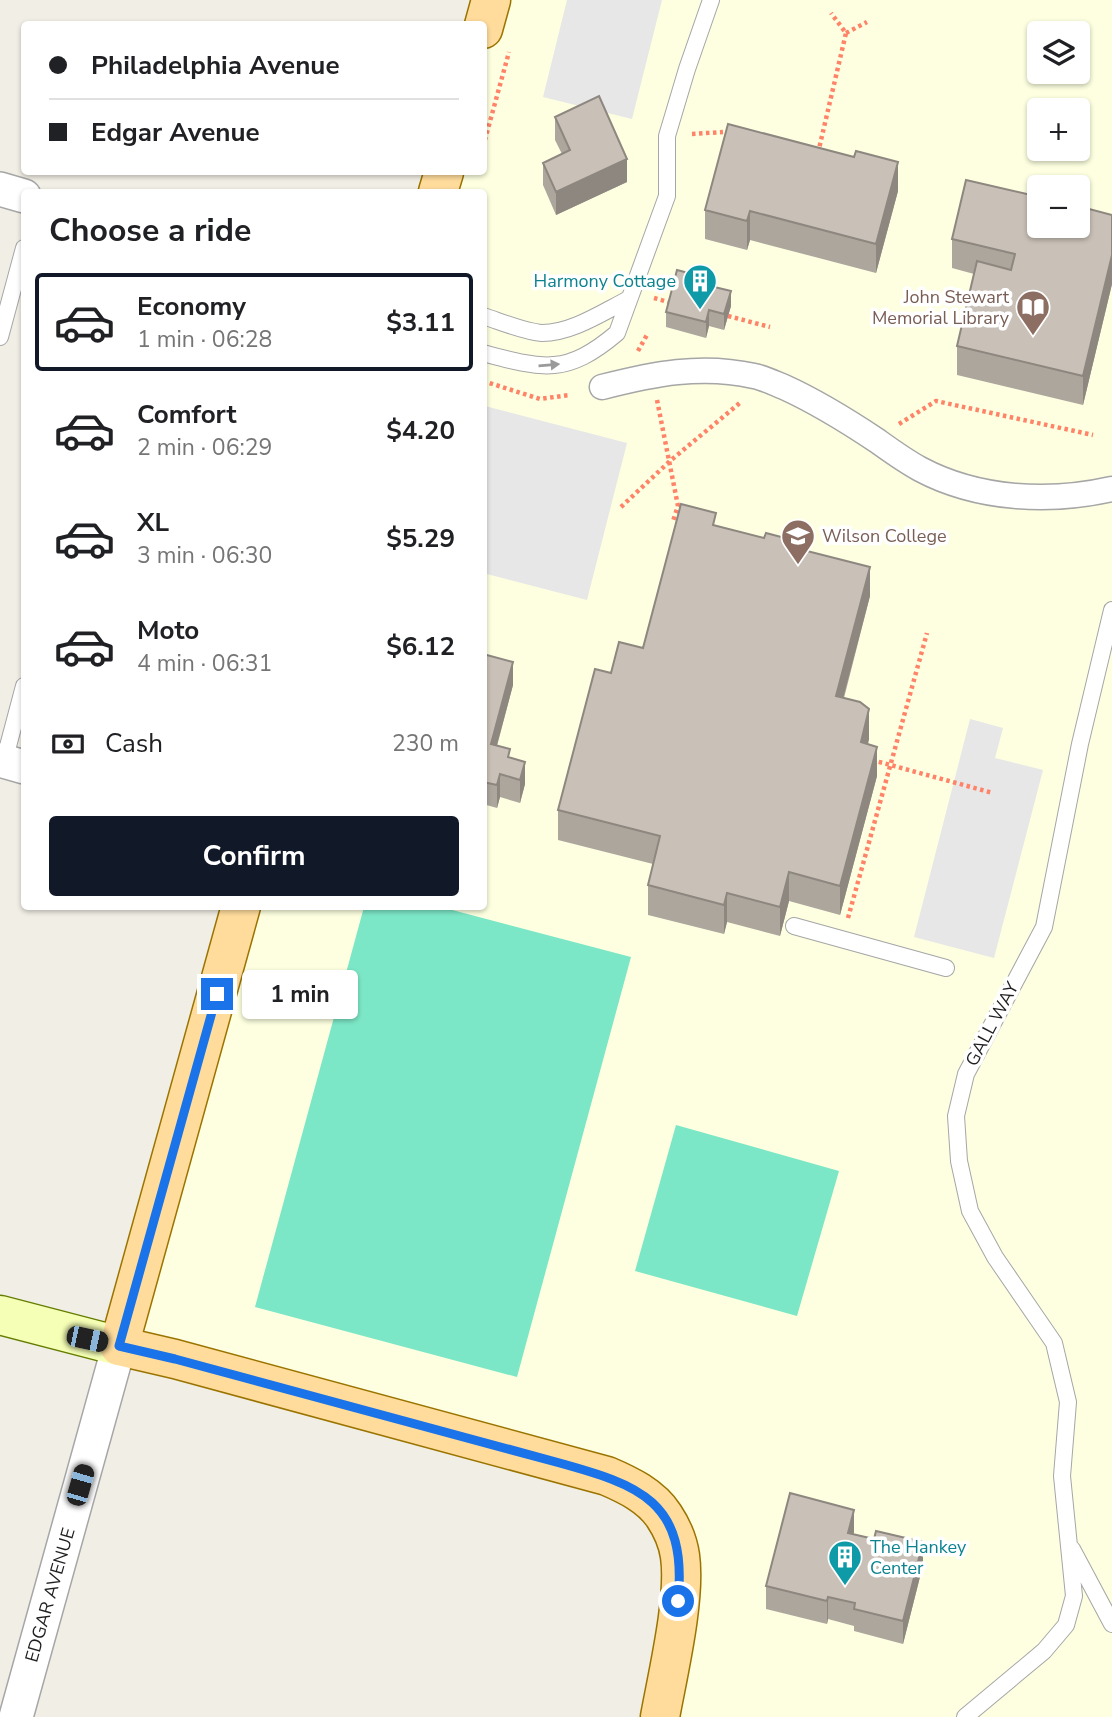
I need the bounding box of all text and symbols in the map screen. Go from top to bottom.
map controls [1027,21,1090,238]
button: layers [1027,21,1090,84]
text: Philadelphia Avenue [91,48,339,83]
button: + [1027,98,1090,161]
text: Edgar Avenue [91,115,260,150]
button: − [1027,175,1090,238]
text: Choose a ride [49,209,251,252]
building icon: Harmony Cottage [681,262,719,311]
place label: Harmony Cottage [533,269,676,293]
place label: John Stewart Memorial Library [872,285,1010,330]
library icon: John Stewart Memorial Library [1014,288,1052,337]
text: Economy [137,289,246,324]
icon: car [53,291,116,354]
text: $3.11 [386,305,455,340]
text: 1 min · 06:28 [137,324,272,355]
one-way arrow [538,359,560,370]
text: Comfort [137,397,237,432]
icon: car [53,399,116,462]
text: $4.20 [386,413,455,448]
text: 2 min · 06:29 [137,432,272,463]
text: XL [137,505,169,540]
icon: car [53,507,116,570]
school or university icon: Wilson College [779,517,817,566]
text: $5.29 [386,521,455,556]
place label: Wilson College [822,524,947,548]
text: 3 min · 06:30 [137,540,272,571]
text: Moto [137,613,199,648]
icon: car [53,615,116,678]
text: $6.12 [386,629,455,664]
text: 4 min · 06:31 [137,648,272,679]
icon: cash [49,725,87,763]
text: Cash [105,726,163,761]
text: 230 m [392,728,459,759]
button: Confirm [49,816,459,896]
callout: 1 min [242,970,357,1018]
route end [201,978,233,1010]
street label: GALL WAY [960,978,1024,1070]
text: 1 min [270,979,330,1010]
car [65,1324,110,1354]
car [65,1462,96,1508]
street label: EDGAR AVENUE [19,1525,81,1665]
place label: The Hankey Center [870,1535,967,1580]
building icon: The Hankey Center [826,1538,864,1587]
route start [662,1585,694,1617]

